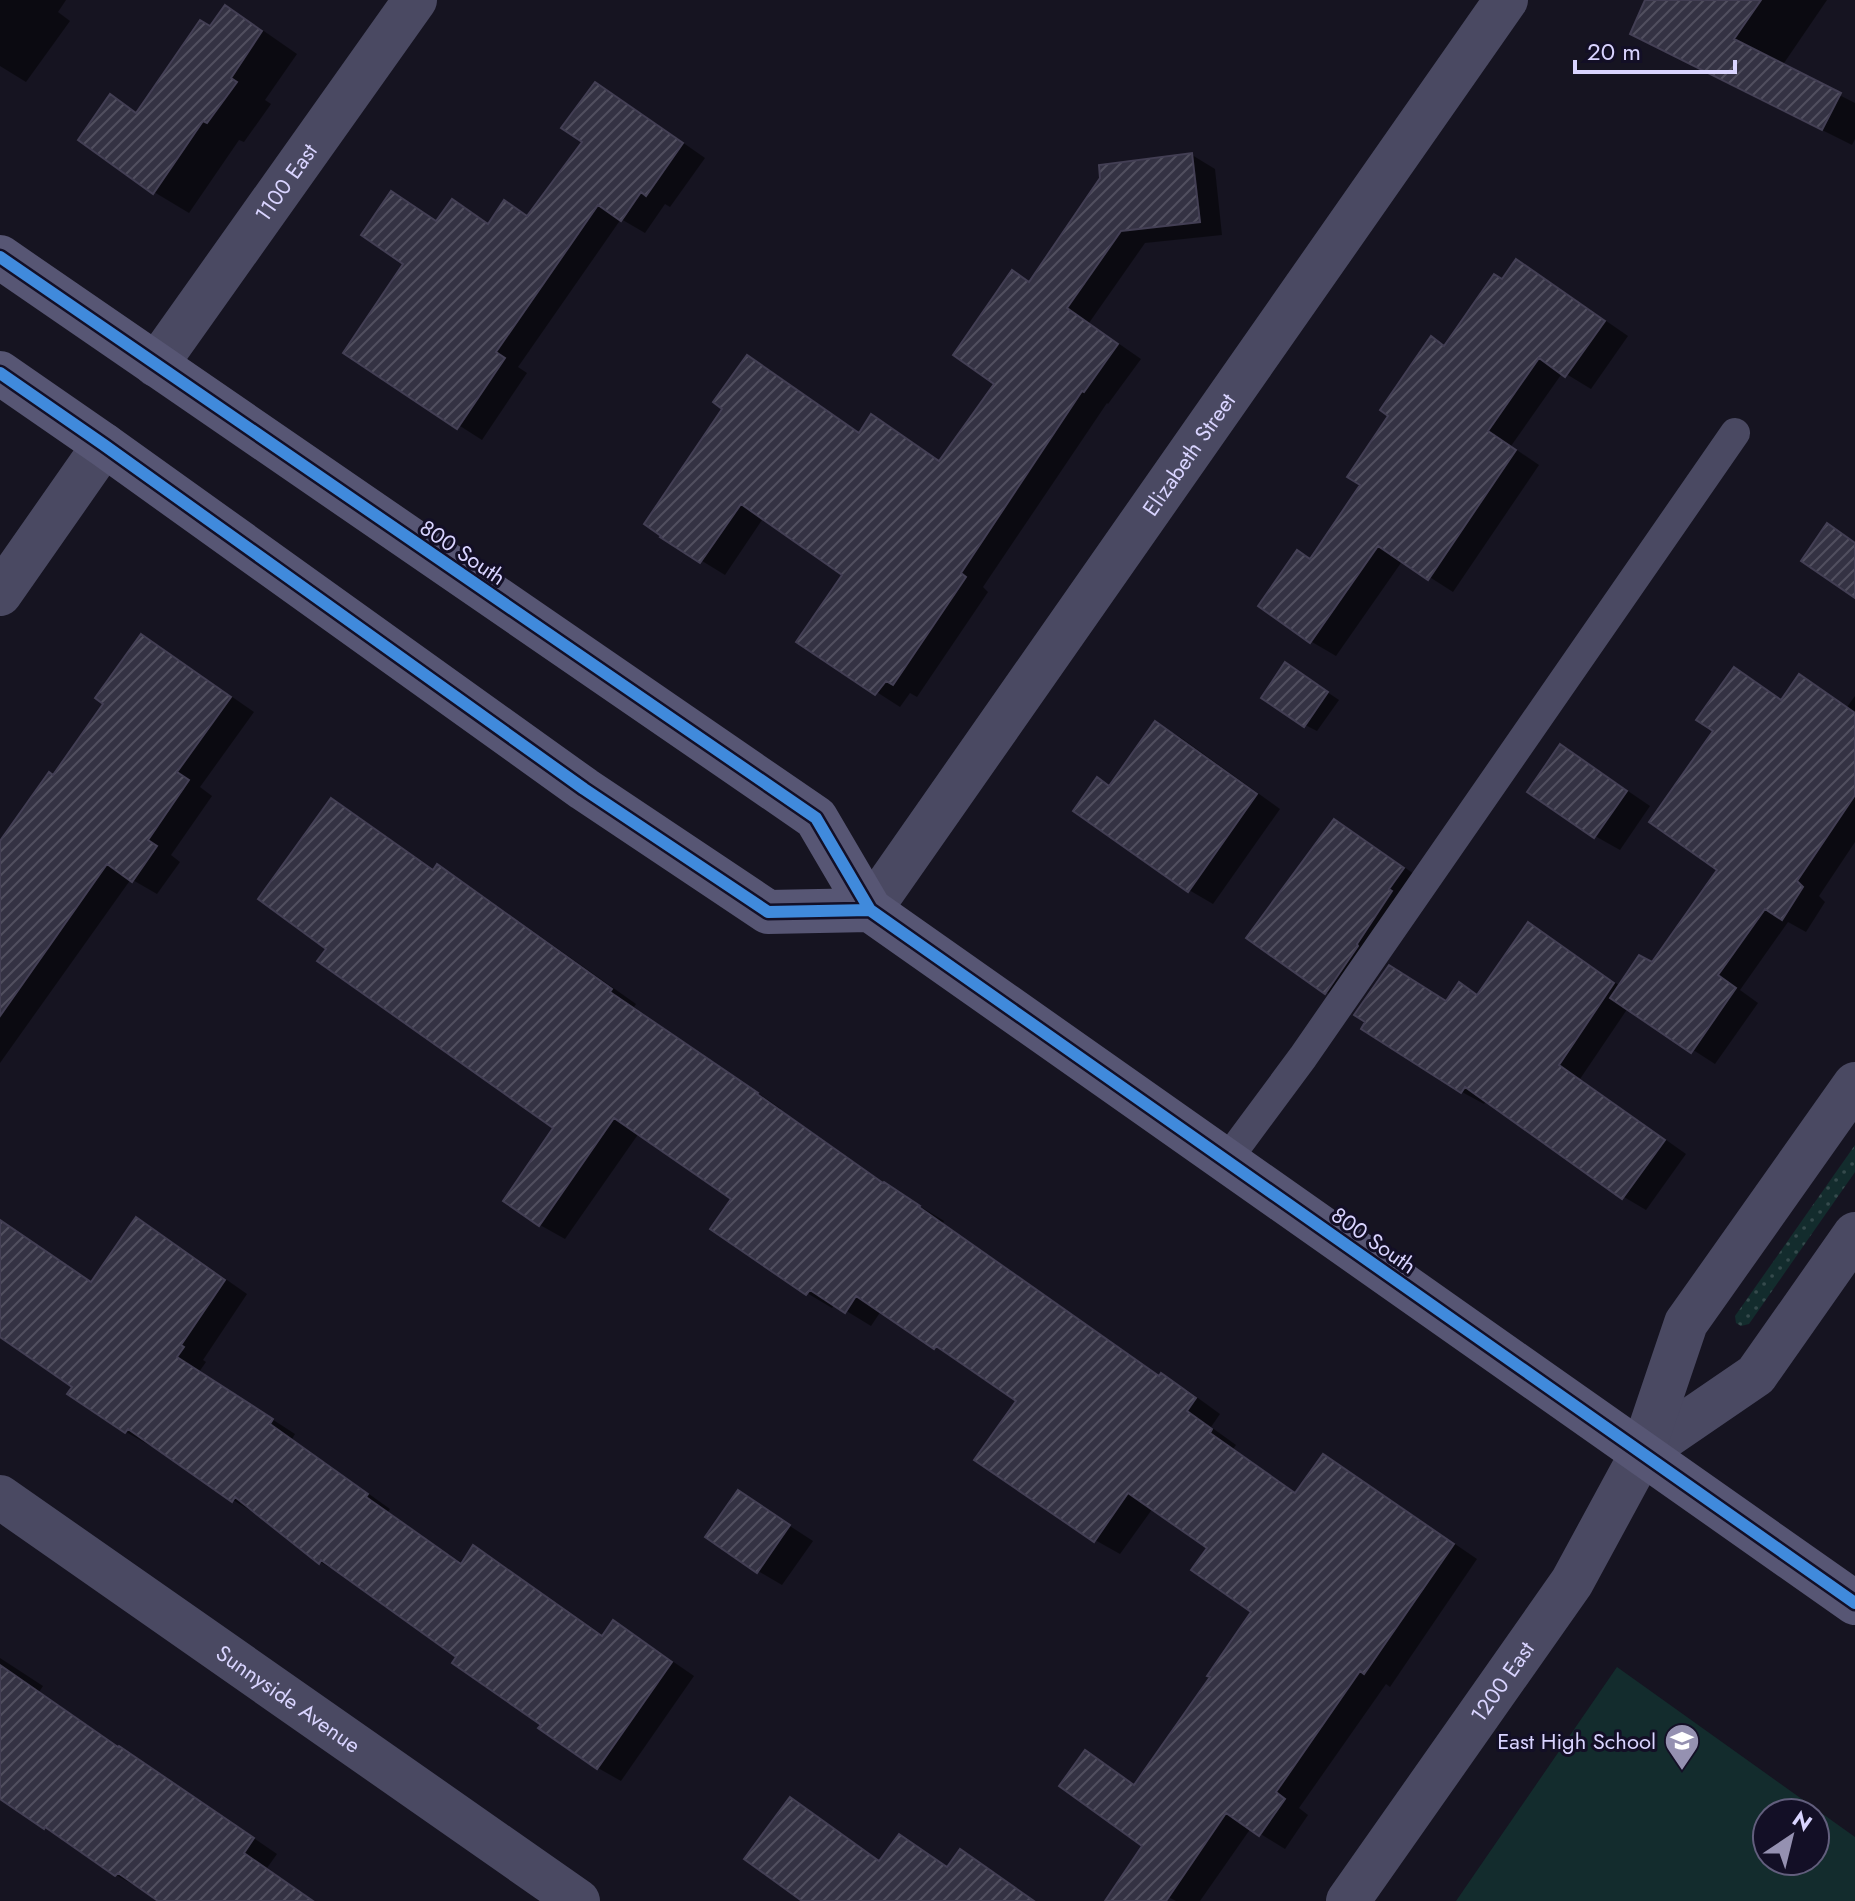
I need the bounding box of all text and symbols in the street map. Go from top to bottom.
scale bar [1575,24,1735,74]
text: 20 m [1587,34,1641,69]
street label: 1100 East [247,136,325,228]
street label: Elizabeth Street [1134,386,1243,522]
street label: 800 South [414,511,512,593]
street label: 800 South [1325,1199,1423,1281]
street label: 1200 East [1462,1634,1542,1729]
street label: Sunnyside Avenue [210,1637,367,1760]
school or university icon: East High School [1663,1722,1701,1772]
place label: East High School [1497,1725,1656,1757]
north arrow [1751,1797,1831,1877]
text: N [1786,1803,1819,1839]

